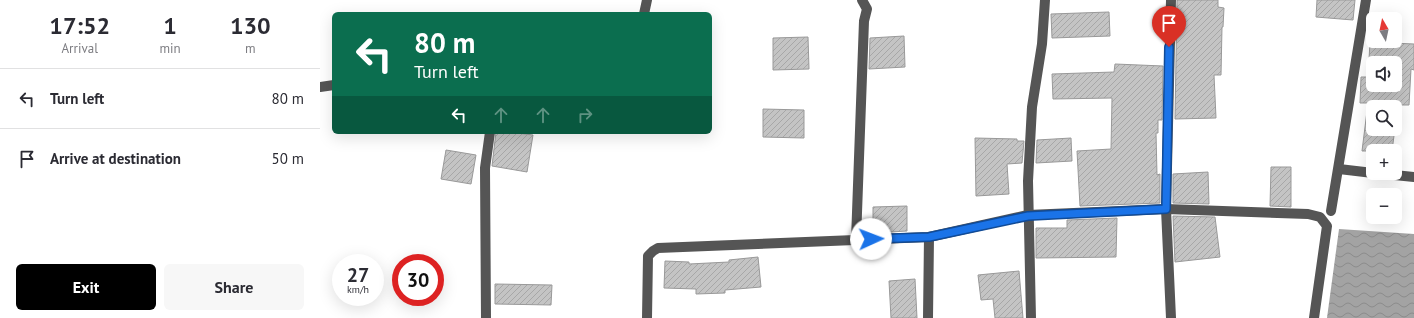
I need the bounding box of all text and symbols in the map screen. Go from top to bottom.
pin [1152,6,1186,47]
text: 17:52 [49,10,110,41]
text: 1 [163,10,177,41]
text: 130 [230,10,271,41]
icon: arrive [1158,12,1180,34]
north arrow [1366,12,1402,48]
map controls [1366,12,1402,224]
text: 80 m [414,24,475,61]
icon: left [348,28,400,80]
text: Arrival [62,40,98,57]
text: min [159,40,181,57]
text: m [245,40,256,57]
button: sound [1366,56,1402,92]
text: Turn left [414,60,479,83]
icon: left [16,88,38,110]
text: Turn left [50,89,104,108]
text: 80 m [271,89,304,108]
button: search [1366,100,1402,136]
icon: left [448,104,470,126]
icon: ahead [490,104,512,126]
icon: ahead [532,104,554,126]
icon: right [574,104,596,126]
button: + [1366,144,1402,180]
icon: arrive [16,148,38,170]
text: Arrive at destination [50,149,181,168]
text: 50 m [271,149,304,168]
button: − [1366,188,1402,224]
position arrow [850,218,892,260]
speed limit sign: 30 [392,254,444,306]
text: 27 [347,262,369,288]
button: Exit [16,264,156,310]
button: Share [164,264,304,310]
text: km/h [347,283,369,296]

